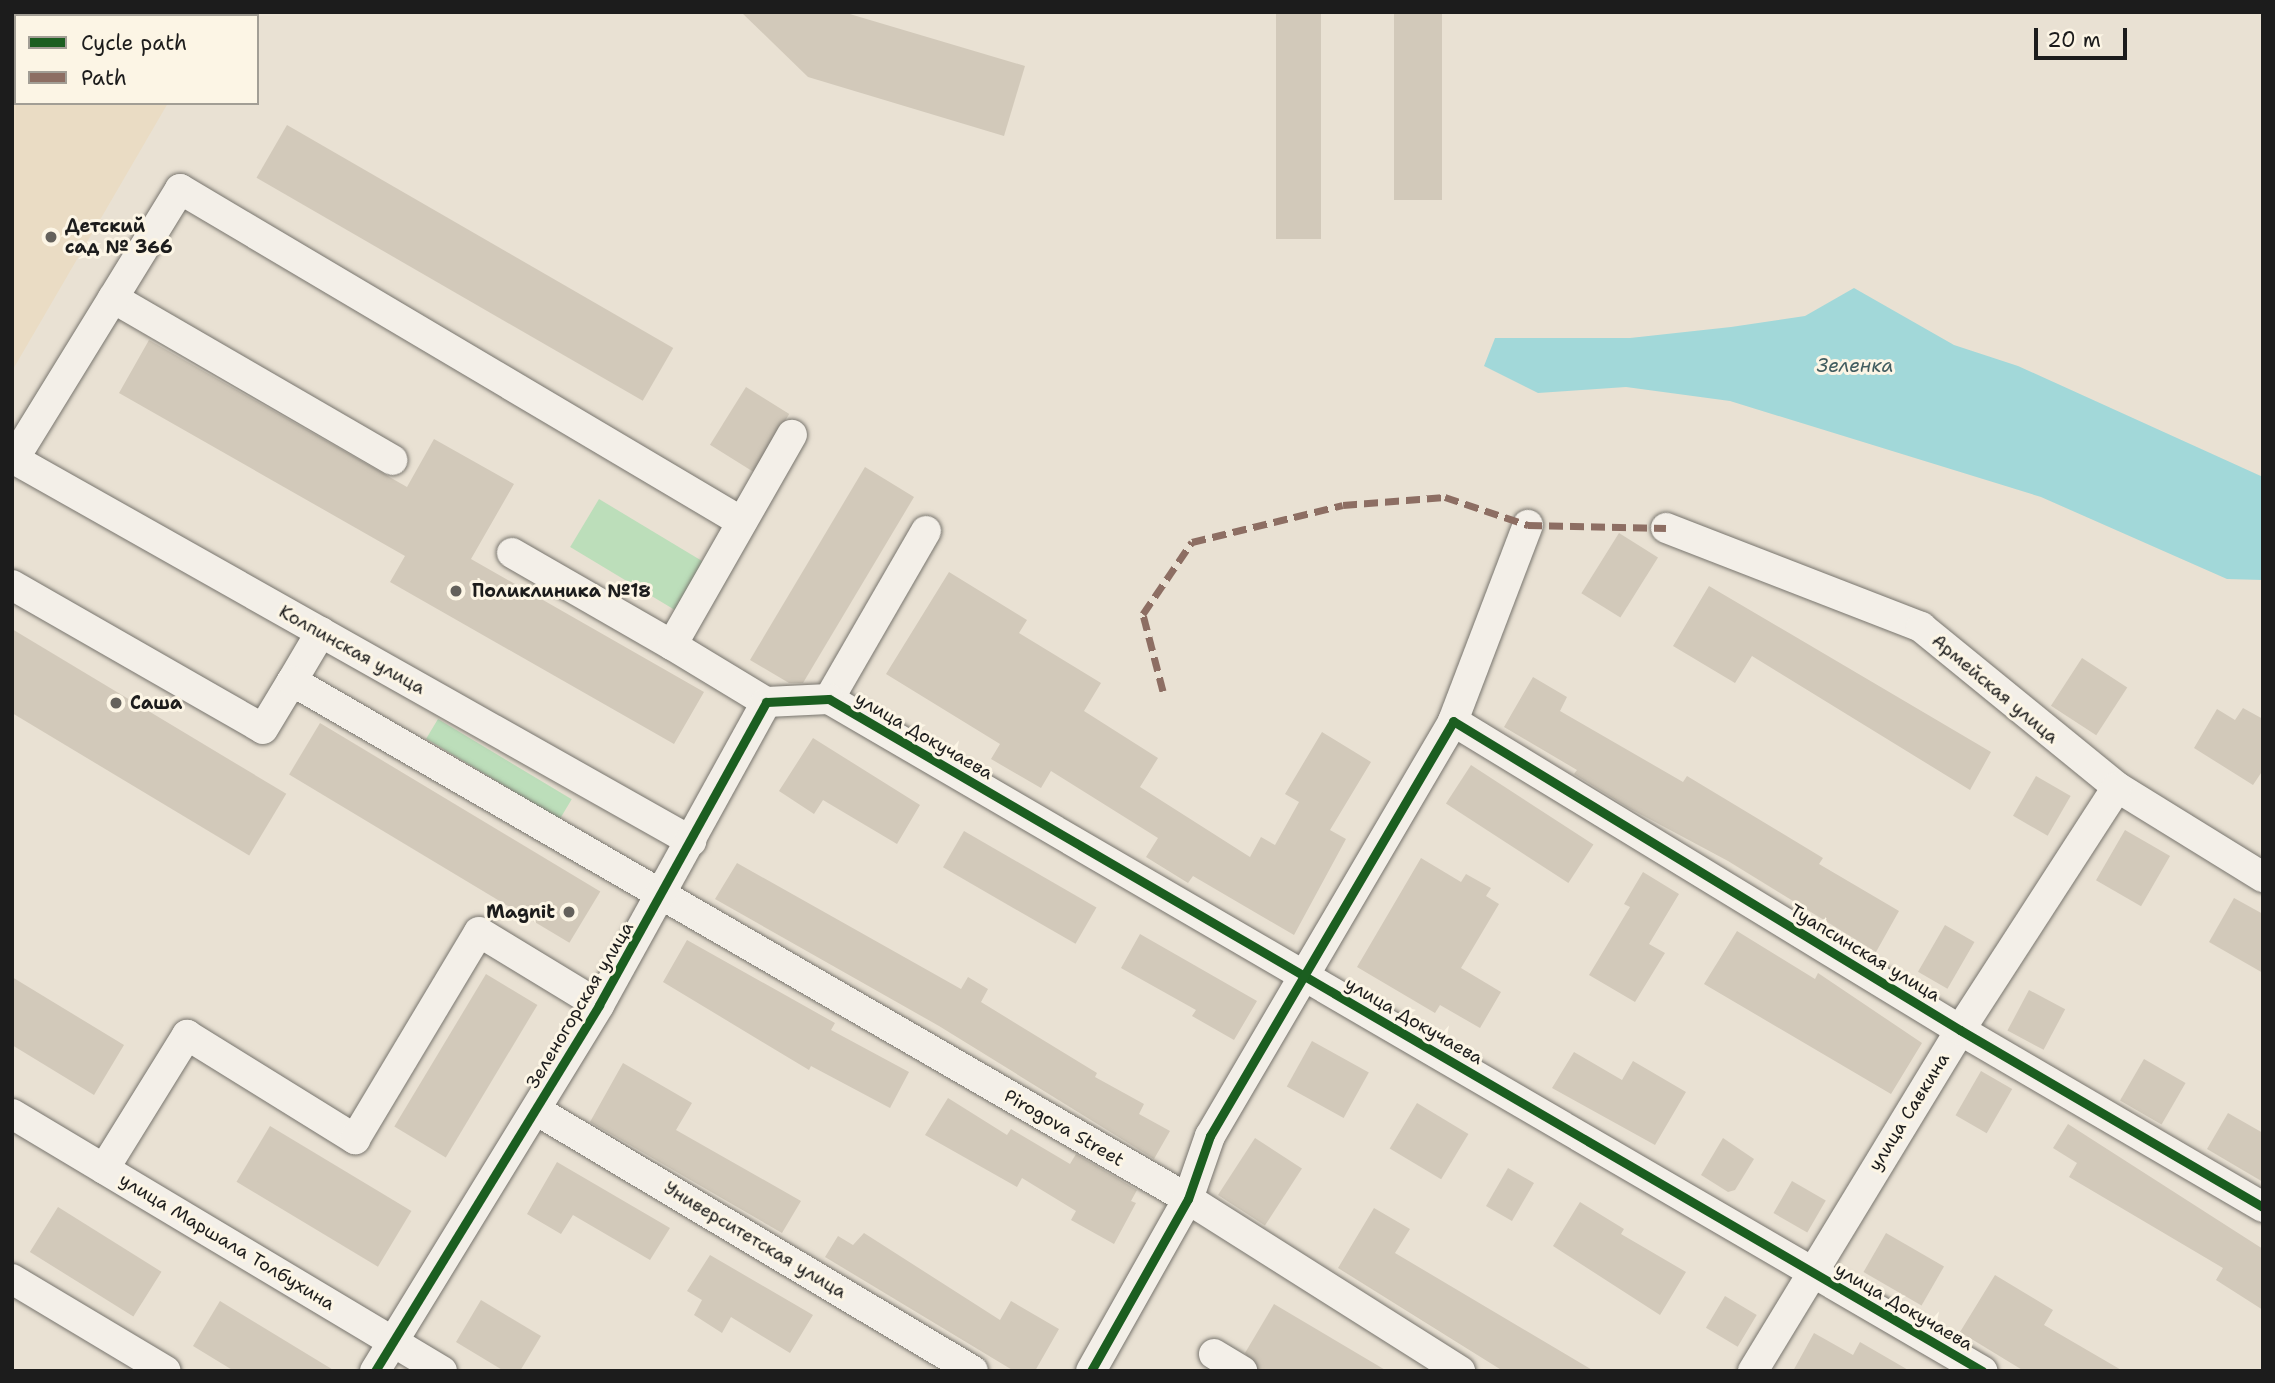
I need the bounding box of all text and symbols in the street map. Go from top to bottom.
legend [14,14,259,105]
scale bar [2037,14,2130,58]
text: 20 m [2047,26,2101,54]
text: Cycle path [81,29,187,57]
text: Path [81,64,127,92]
place label: Детский сад № 366 [65,216,173,258]
marker: Детский сад № 366 [43,229,59,245]
water label: Зеленка [1817,355,1893,377]
place label: Поликлиника №18 [472,580,651,602]
marker: Поликлиника №18 [446,581,466,601]
street label: Колпинская улица [275,601,429,699]
street label: Армейская улица [1927,630,2063,748]
street label: улица Докучаева [851,688,997,784]
place label: Саша [130,692,182,714]
marker: Саша [108,695,124,711]
street label: Туапсинская улица [1786,900,1944,1006]
place label: Magnit [486,901,555,923]
marker: Magnit [561,904,577,920]
street label: Зеленогорская улица [522,918,638,1092]
street label: улица Докучаева [1341,973,1487,1069]
street label: улица Савкина [1864,1049,1954,1175]
street label: Pirogova Street [1000,1085,1128,1171]
street label: улица Маршала Толбухина [115,1169,339,1315]
street label: Университетская улица [660,1177,850,1303]
street label: улица Докучаева [1831,1259,1977,1355]

